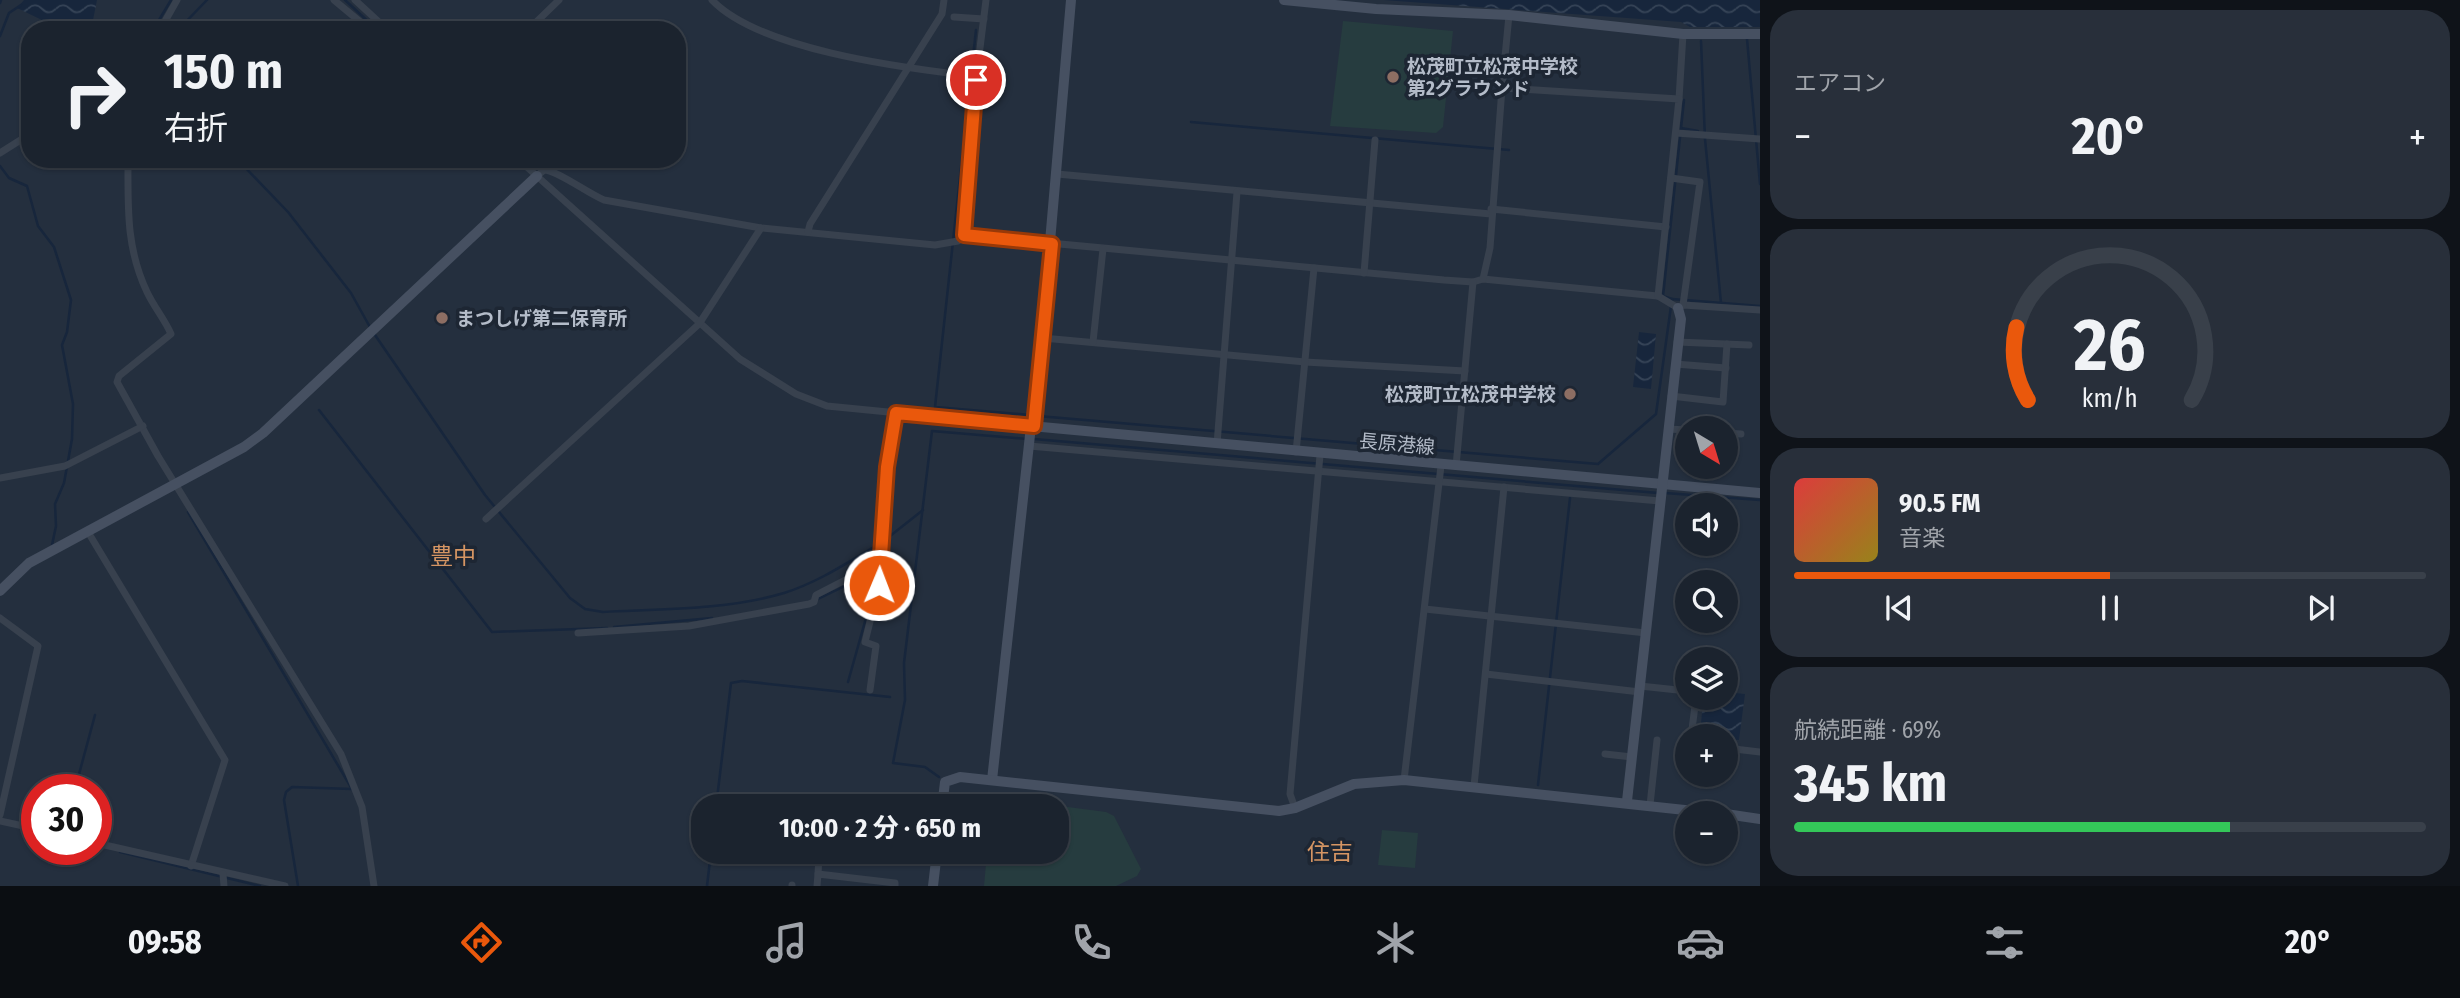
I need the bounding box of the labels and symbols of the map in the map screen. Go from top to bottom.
pin [946,50,1006,110]
place label: 松茂町立松茂中学校 第2グラウンド [1407,55,1578,100]
marker: 松茂町立松茂中学校 第2グラウンド [1385,69,1401,85]
place label: まつしげ第二保育所 [456,307,627,330]
marker: まつしげ第二保育所 [434,310,450,326]
place label: 松茂町立松茂中学校 [1385,383,1556,406]
marker: 松茂町立松茂中学校 [1562,386,1578,402]
north arrow [1675,416,1738,480]
street label: 長原港線 [1358,429,1436,459]
district label: 豊中 [430,542,476,570]
position arrow [842,548,916,622]
speed limit sign: 30 [21,774,112,865]
district label: 住吉 [1307,838,1353,866]

